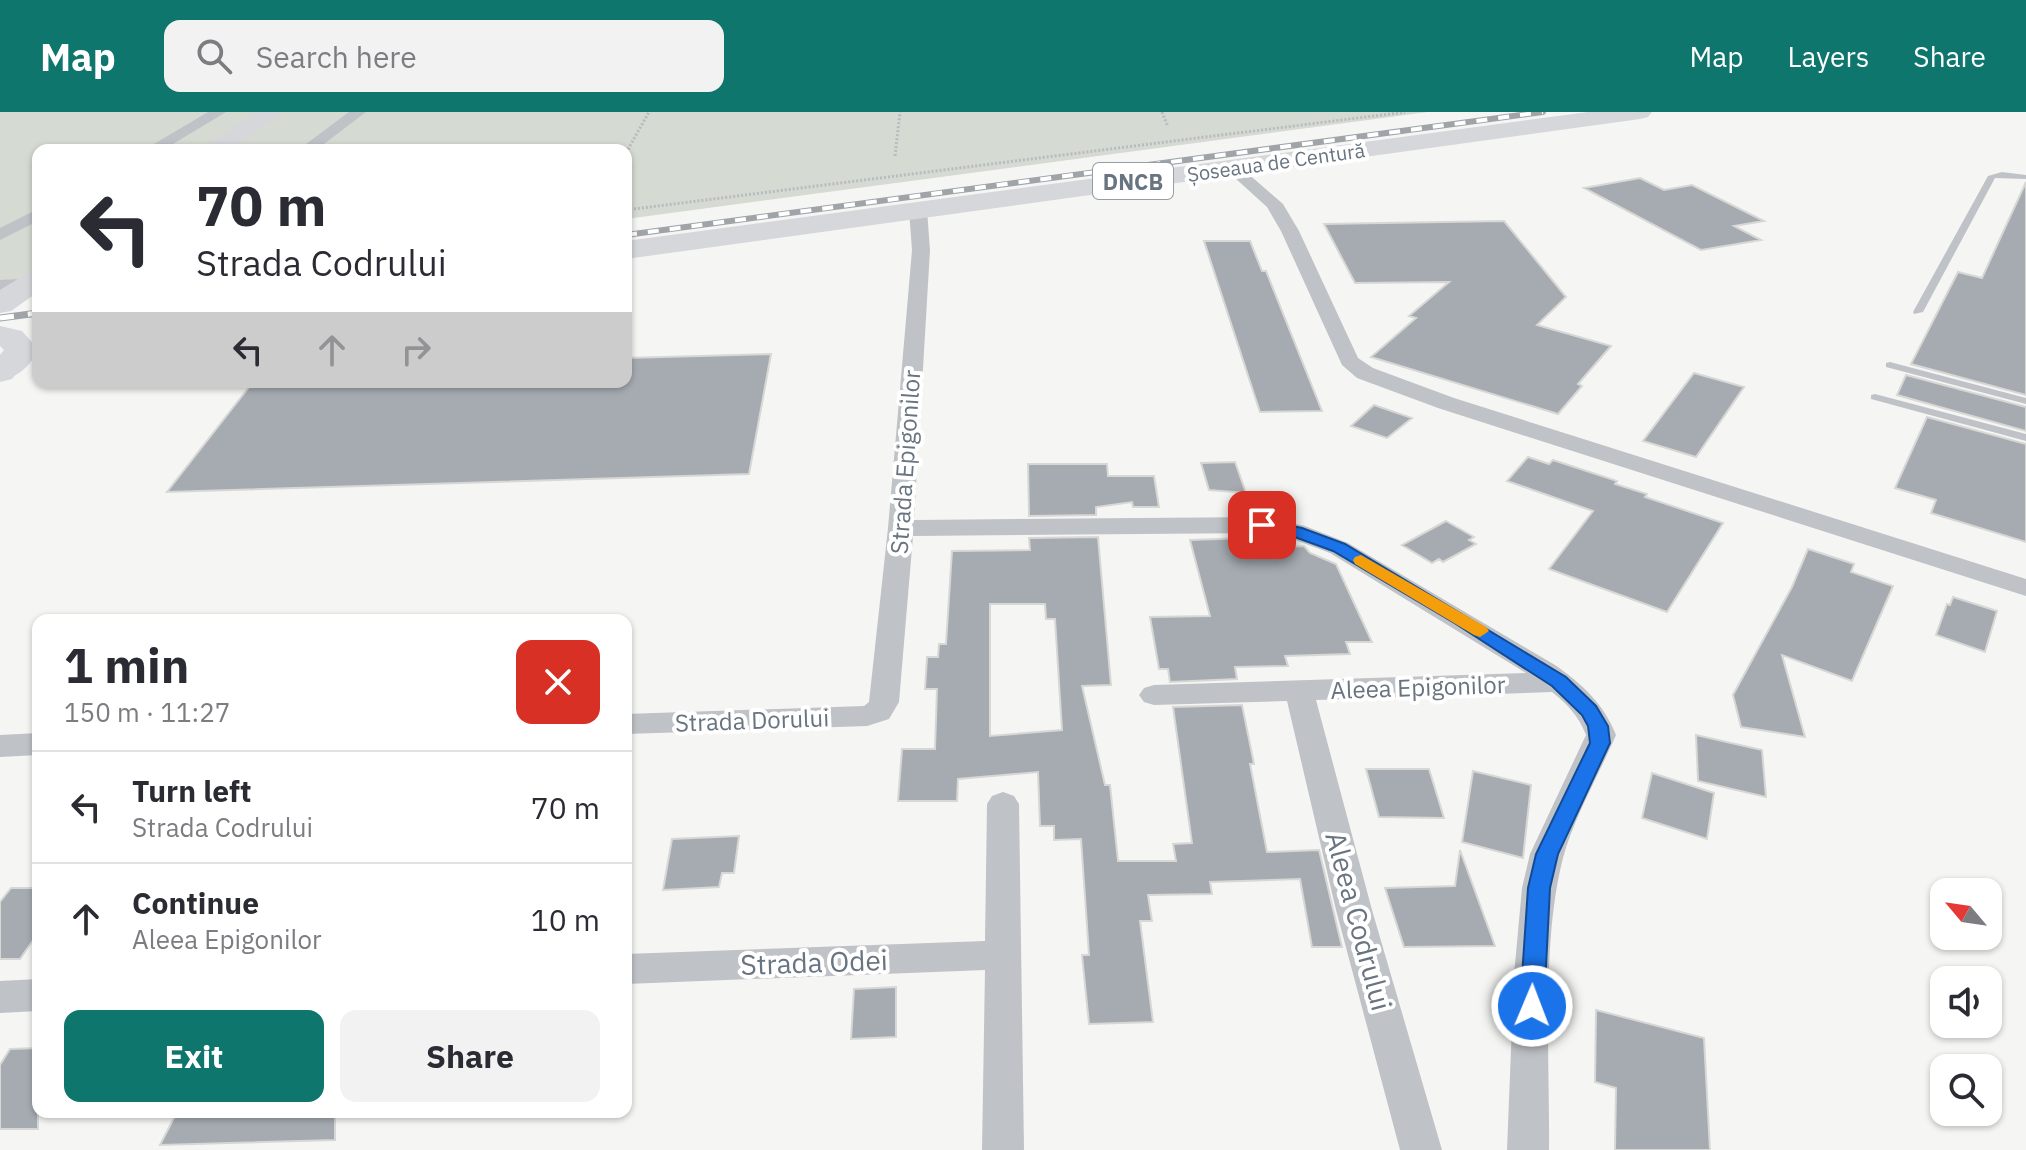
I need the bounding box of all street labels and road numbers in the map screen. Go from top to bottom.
street label: Șoseaua de Centură [1185,136,1367,188]
road number: DNCB [1093,163,1173,199]
street label: Strada Epigonilor [883,369,927,555]
street label: Aleea Epigonilor [1330,668,1506,706]
street label: Strada Dorului [674,701,830,739]
street label: Aleea Codrului [1317,827,1401,1015]
street label: Strada Odei [740,941,888,983]

